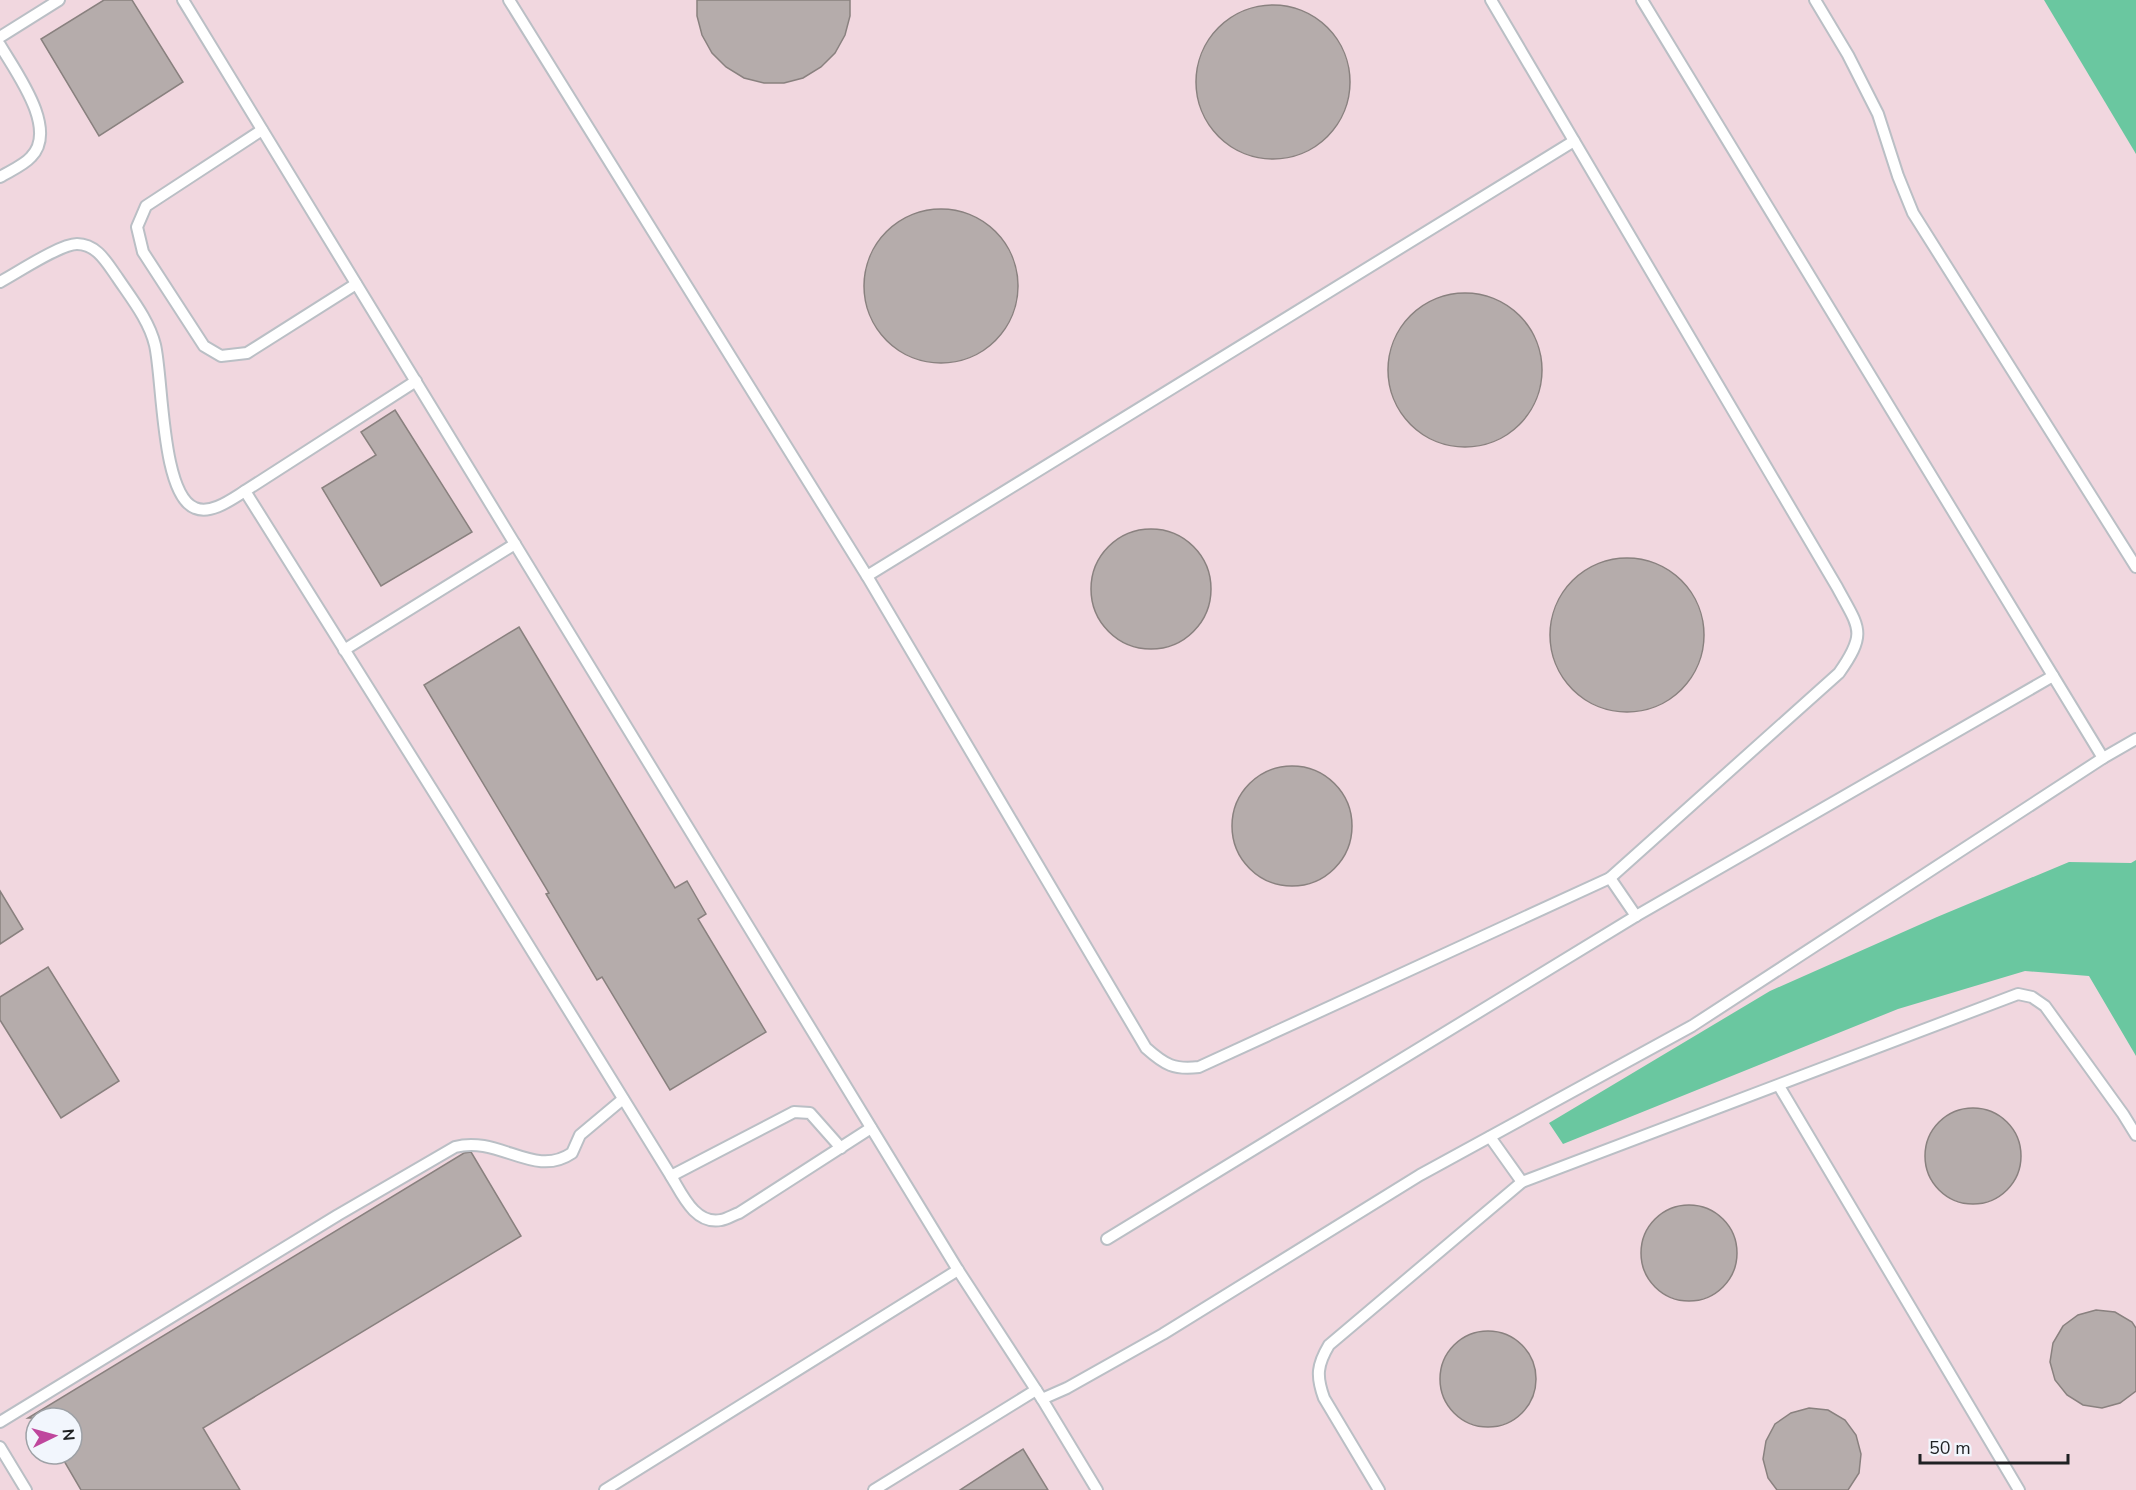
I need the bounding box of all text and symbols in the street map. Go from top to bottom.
north arrow [24,1406,84,1466]
scale bar [1920,1427,2068,1465]
text: N [56,1428,79,1442]
text: 50 m [1929,1436,1971,1460]

